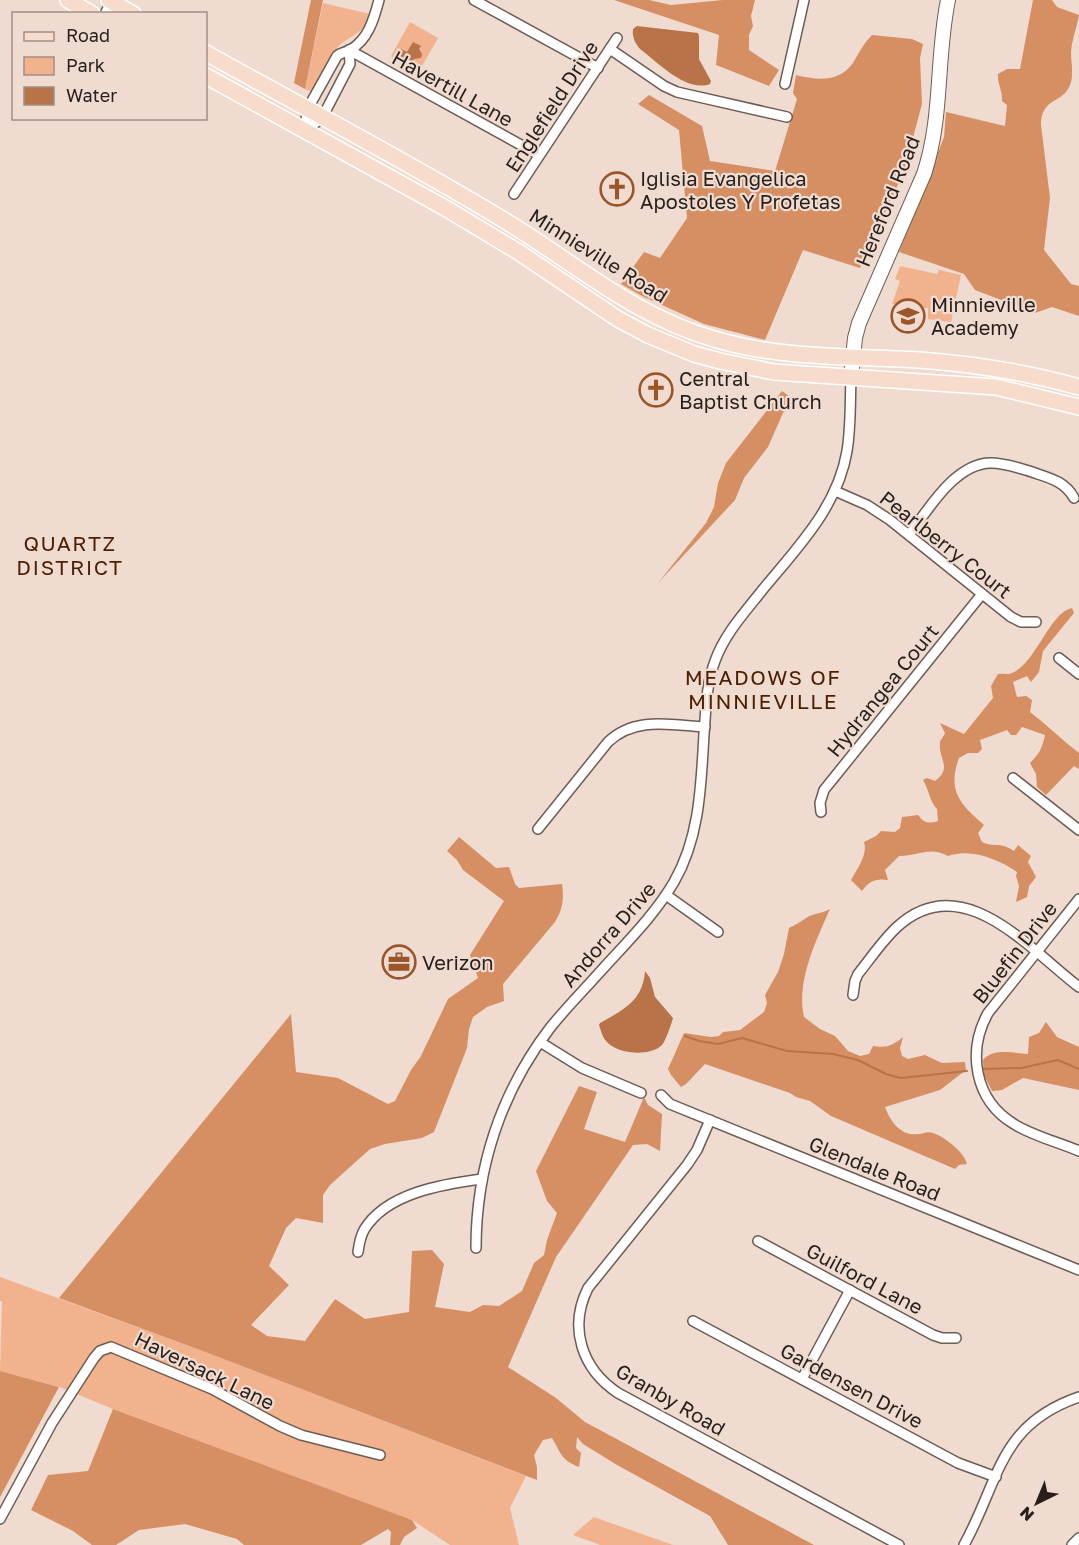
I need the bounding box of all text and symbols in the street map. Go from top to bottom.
legend [12,12,207,120]
text: Road [66,24,110,46]
street label: Englefield Drive [500,36,602,176]
street label: Havertill Lane [388,45,518,131]
text: Park [66,54,105,76]
text: Water [66,84,117,106]
street label: Hereford Road [850,132,924,270]
place label: Iglisia Evangelica Apostoles Y Profetas [640,166,841,213]
church icon: Iglisia Evangelica Apostoles Y Profetas [599,171,635,207]
street label: Minnieville Road [525,203,673,307]
place label: Minnieville Academy [931,292,1035,339]
school or university icon: Minnieville Academy [890,298,926,334]
place label: Central Baptist Church [679,366,822,413]
church icon: Central Baptist Church [638,372,674,408]
street label: Pearlberry Court [875,485,1017,603]
district label: QUARTZ DISTRICT [16,530,124,580]
street label: Hydrangea Court [821,619,943,761]
district label: MEADOWS OF MINNIEVILLE [685,664,841,714]
street label: Andorra Drive [556,877,660,991]
street label: Bluefin Drive [967,896,1061,1008]
office icon: Verizon [381,944,417,980]
place label: Verizon [422,950,493,974]
street label: Glendale Road [806,1131,944,1205]
street label: Guilford Lane [803,1237,927,1319]
street label: Haversack Lane [131,1326,279,1414]
street label: Gardensen Drive [776,1337,928,1433]
street label: Granby Road [612,1358,730,1440]
north arrow [1007,1473,1067,1533]
text: N [1015,1503,1038,1525]

